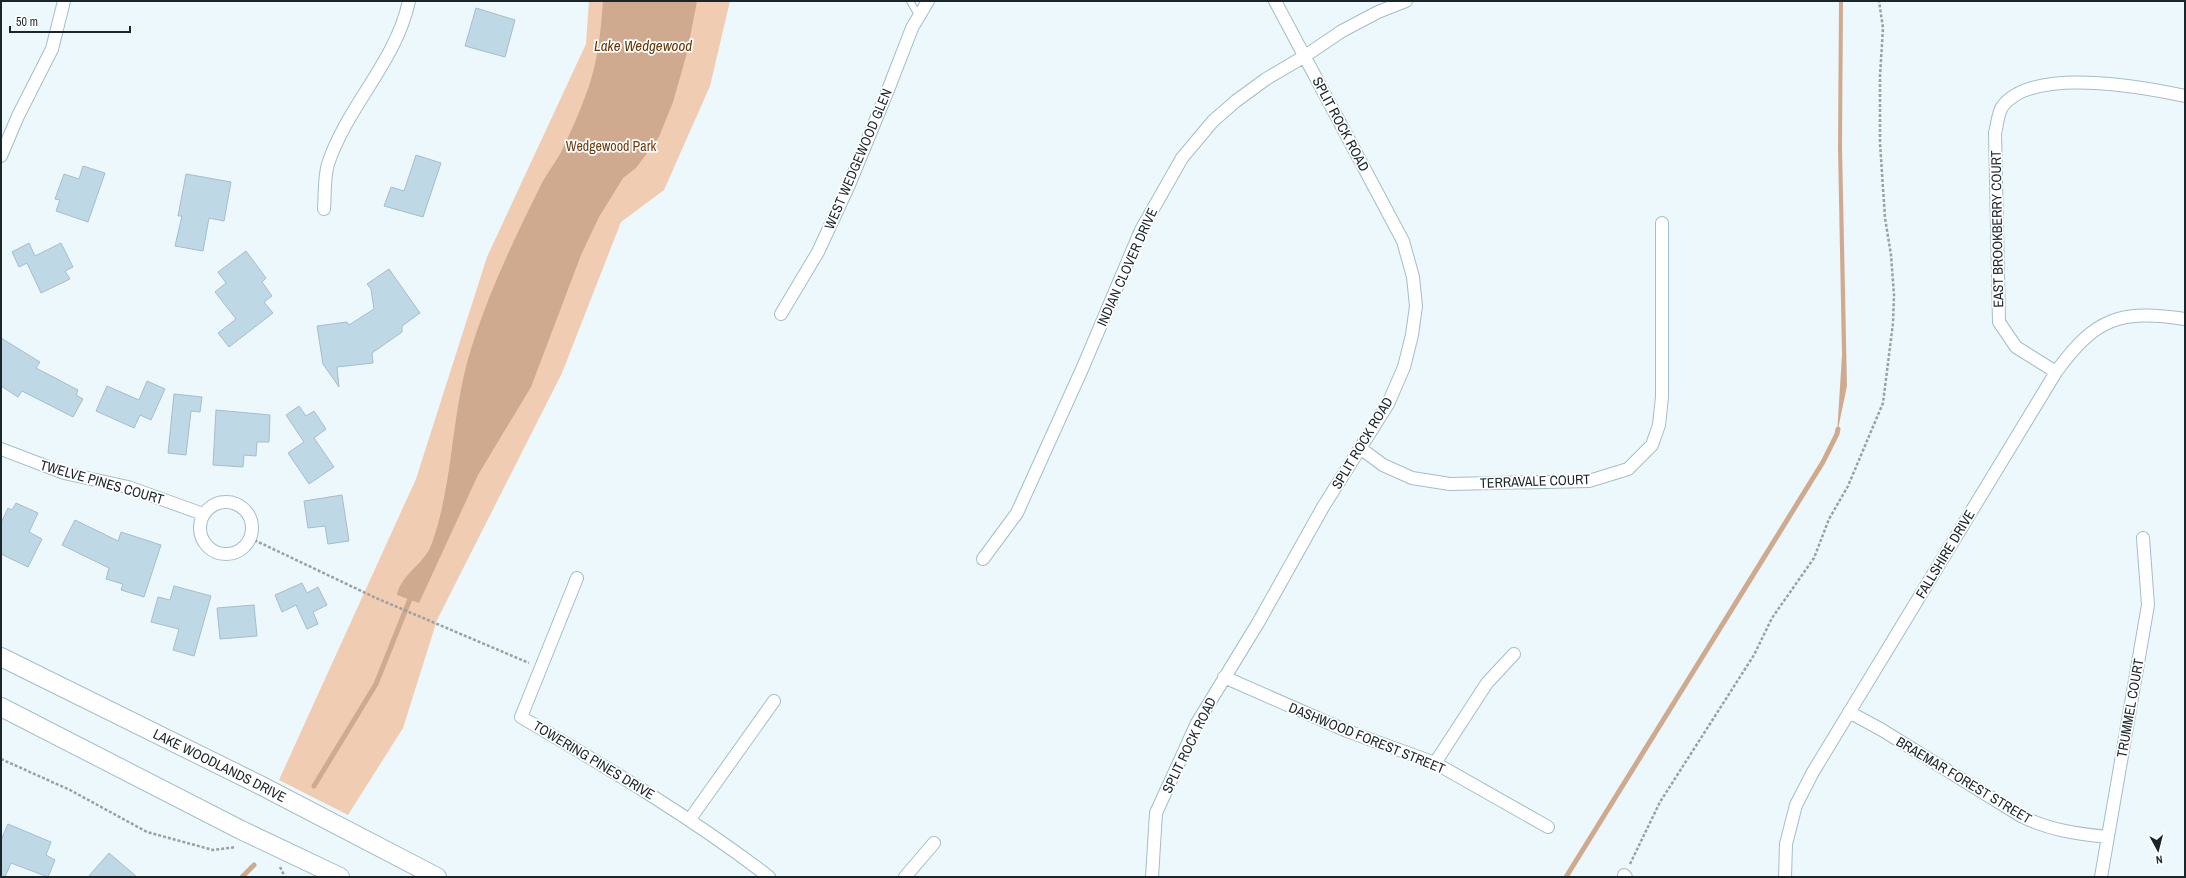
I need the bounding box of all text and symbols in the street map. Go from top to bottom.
scale bar [10,8,130,34]
text: 50 m [16,14,38,30]
water label: Lake Wedgewood [594,35,692,56]
street label: SPLIT ROCK ROAD [1309,74,1373,174]
street label: WEST WEDGEWOOD GLEN [820,86,896,232]
park label: Wedgewood Park [566,137,656,155]
street label: EAST BROOKBERRY COURT [1987,150,2007,308]
street label: INDIAN CLOVER DRIVE [1093,205,1161,329]
street label: SPLIT ROCK ROAD [1327,394,1397,492]
street label: TWELVE PINES COURT [38,456,166,508]
street label: TERRAVALE COURT [1480,470,1590,492]
street label: FALLSHIRE DRIVE [1911,506,1979,602]
street label: TRUMMEL COURT [2112,657,2148,759]
street label: SPLIT ROCK ROAD [1158,694,1220,796]
street label: DASHWOOD FOREST STREET [1286,698,1448,778]
street label: TOWERING PINES DRIVE [530,717,658,803]
street label: LAKE WOODLANDS DRIVE [150,725,289,806]
street label: BRAEMAR FOREST STREET [1893,732,2035,828]
north arrow [2138,830,2178,870]
text: N [2155,853,2163,867]

